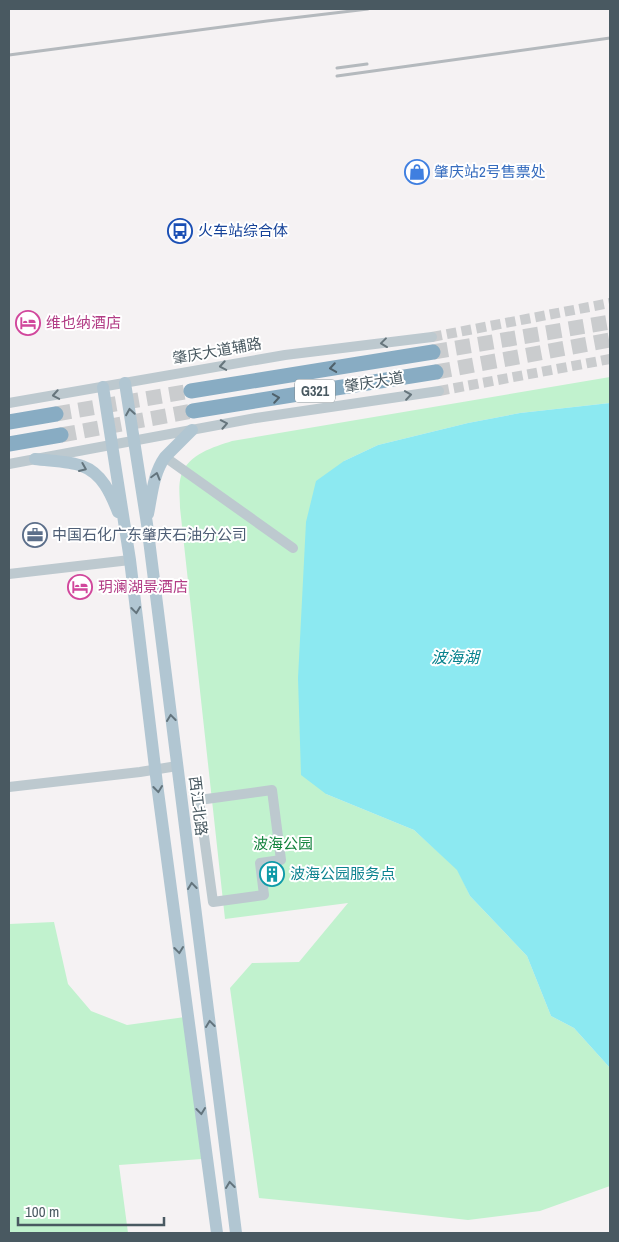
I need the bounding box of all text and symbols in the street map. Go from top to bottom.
shop icon: 肇庆站2号售票处 [404,159,430,185]
place label: 肇庆站2号售票处 [434,161,546,182]
bus stop icon: 火车站综合体 [167,218,193,244]
place label: 火车站综合体 [198,220,288,241]
hotel icon: 维也纳酒店 [15,310,41,336]
place label: 维也纳酒店 [46,312,121,333]
street label: 肇庆大道辅路 [171,332,263,369]
one-way arrow [379,337,387,348]
one-way arrow [218,360,227,370]
one-way arrow [329,362,337,373]
street label: 肇庆大道 [343,366,405,397]
road number: G321 [295,380,335,402]
one-way arrow [52,390,60,400]
one-way arrow [404,391,412,401]
one-way arrow [271,393,280,403]
one-way arrow [125,408,135,416]
one-way arrow [219,419,228,429]
one-way arrow [78,461,87,472]
one-way arrow [151,473,161,481]
office icon: 中国石化广东肇庆石油分公司 [22,522,48,548]
place label: 中国石化广东肇庆石油分公司 [52,524,247,545]
hotel icon: 玥澜湖景酒店 [67,574,93,600]
place label: 玥澜湖景酒店 [98,576,188,597]
one-way arrow [130,607,141,615]
water label: 波海湖 [431,646,482,668]
one-way arrow [166,714,177,722]
street label: 西江北路 [184,775,213,837]
one-way arrow [152,785,163,793]
park label: 波海公园 [253,833,313,854]
building icon: 波海公园服务点 [259,861,285,887]
place label: 波海公园服务点 [290,863,395,884]
one-way arrow [188,882,198,891]
one-way arrow [174,946,184,955]
one-way arrow [205,1019,216,1027]
one-way arrow [195,1107,205,1116]
one-way arrow [225,1181,236,1189]
scale bar [18,1194,164,1226]
text: 100 m [25,1201,59,1222]

